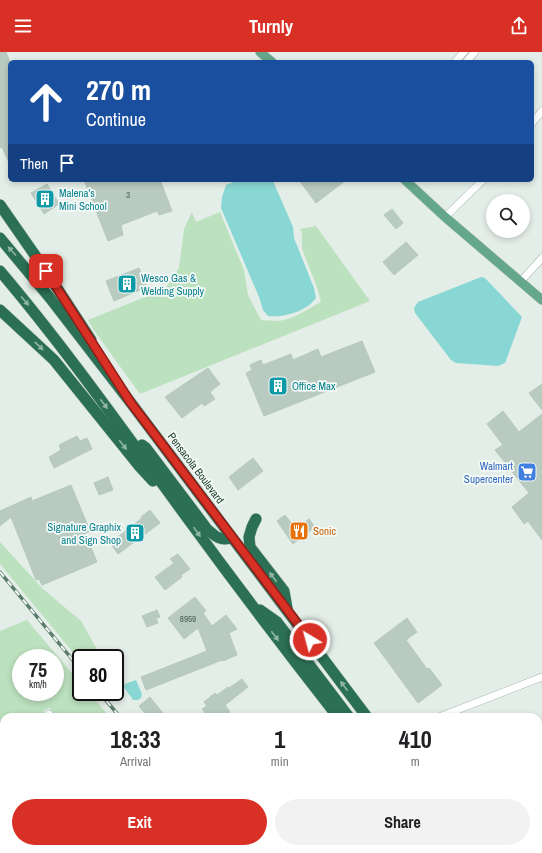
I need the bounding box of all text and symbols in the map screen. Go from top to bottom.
text: Turnly [249,14,293,39]
icon: menu [12,15,34,37]
icon: share [508,15,530,37]
text: 270 m [86,71,151,109]
icon: ahead [20,76,72,128]
text: Continue [86,107,146,132]
icon: arrive [56,152,78,174]
text: Then [20,153,48,174]
place label: Malena's Mini School [59,186,107,213]
building icon: Malena's Mini School [34,188,56,210]
house number: 3 [126,189,130,201]
map controls [486,194,530,238]
button: search [486,194,530,238]
one-way arrow [7,246,16,257]
pin [29,254,63,288]
icon: arrive [35,260,57,282]
place label: Wesco Gas & Welding Supply [141,271,205,298]
building icon: Wesco Gas & Welding Supply [116,273,138,295]
one-way arrow [20,296,29,307]
one-way arrow [34,341,44,351]
building icon: Office Max [267,375,289,397]
place label: Office Max [292,379,336,393]
one-way arrow [100,399,108,410]
street label: Pensacola Boulevard [165,430,227,506]
one-way arrow [118,440,127,451]
place label: Walmart Supercenter [464,459,513,486]
supermarket icon: Walmart Supercenter [516,461,538,483]
place label: Signature Graphix and Sign Shop [47,520,121,547]
restaurant icon: Sonic [288,520,310,542]
building icon: Signature Graphix and Sign Shop [124,522,146,544]
place label: Sonic [313,524,337,538]
one-way arrow [193,527,201,537]
one-way arrow [269,572,277,582]
house number: 8959 [180,613,196,625]
position arrow [289,619,331,661]
one-way arrow [271,631,279,641]
speed limit sign: 80 [72,649,124,701]
text: 75 [29,656,47,683]
text: km/h [29,678,47,691]
one-way arrow [340,680,348,691]
text: 18:33 [110,723,161,755]
text: 1 [274,723,285,755]
text: 410 [399,723,432,755]
text: Arrival [120,753,151,770]
text: min [271,753,289,770]
text: m [411,753,420,770]
button: Exit [12,799,267,845]
button: Share [275,799,530,845]

